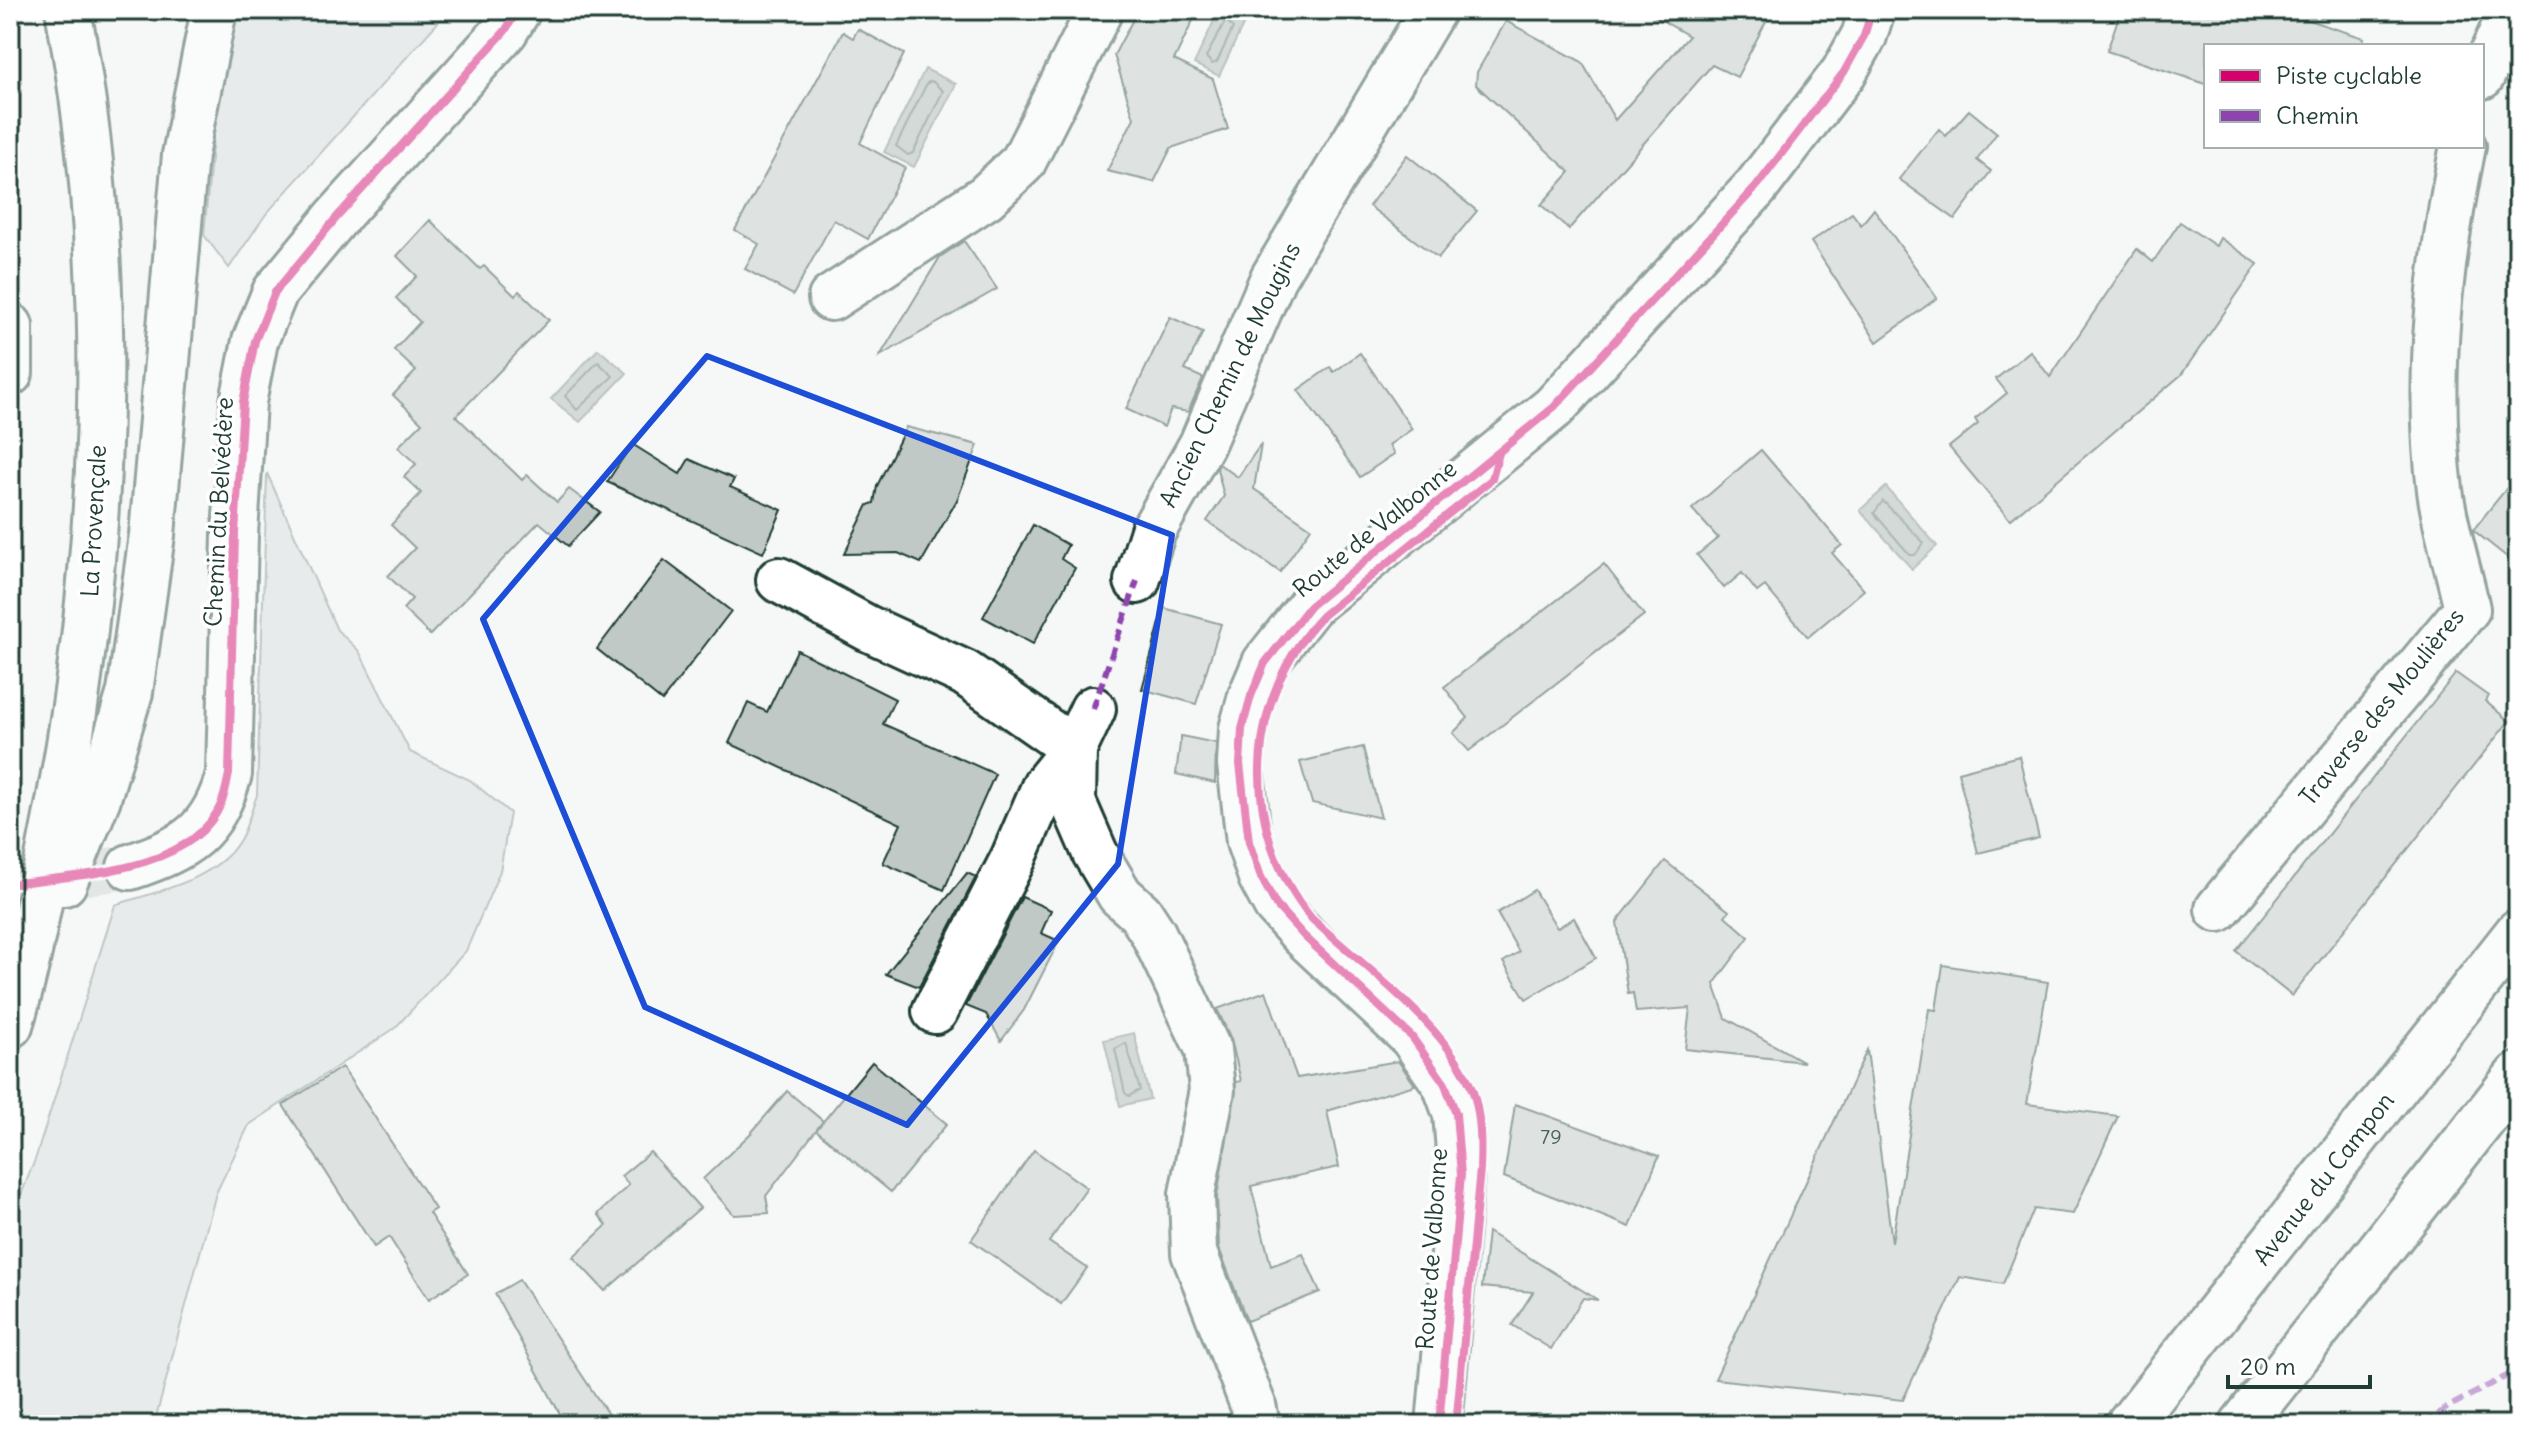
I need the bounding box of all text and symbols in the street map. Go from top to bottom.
legend [2204,44,2484,148]
text: Piste cyclable [2276,60,2422,90]
text: Chemin [2276,100,2359,130]
street label: Ancien Chemin de Mougins [1152,237,1306,512]
street label: Chemin du Belvédère [197,396,239,628]
street label: La Provençale [74,444,112,598]
street label: Route de Valbonne [1286,453,1462,604]
street label: Traverse des Moulières [2292,602,2470,811]
street label: Avenue du Campon [2246,1086,2400,1271]
house number: 79 [1540,1124,1562,1149]
street label: Route de Valbonne [1409,1147,1453,1351]
scale bar [2228,1339,2370,1389]
text: 20 m [2240,1351,2296,1381]

